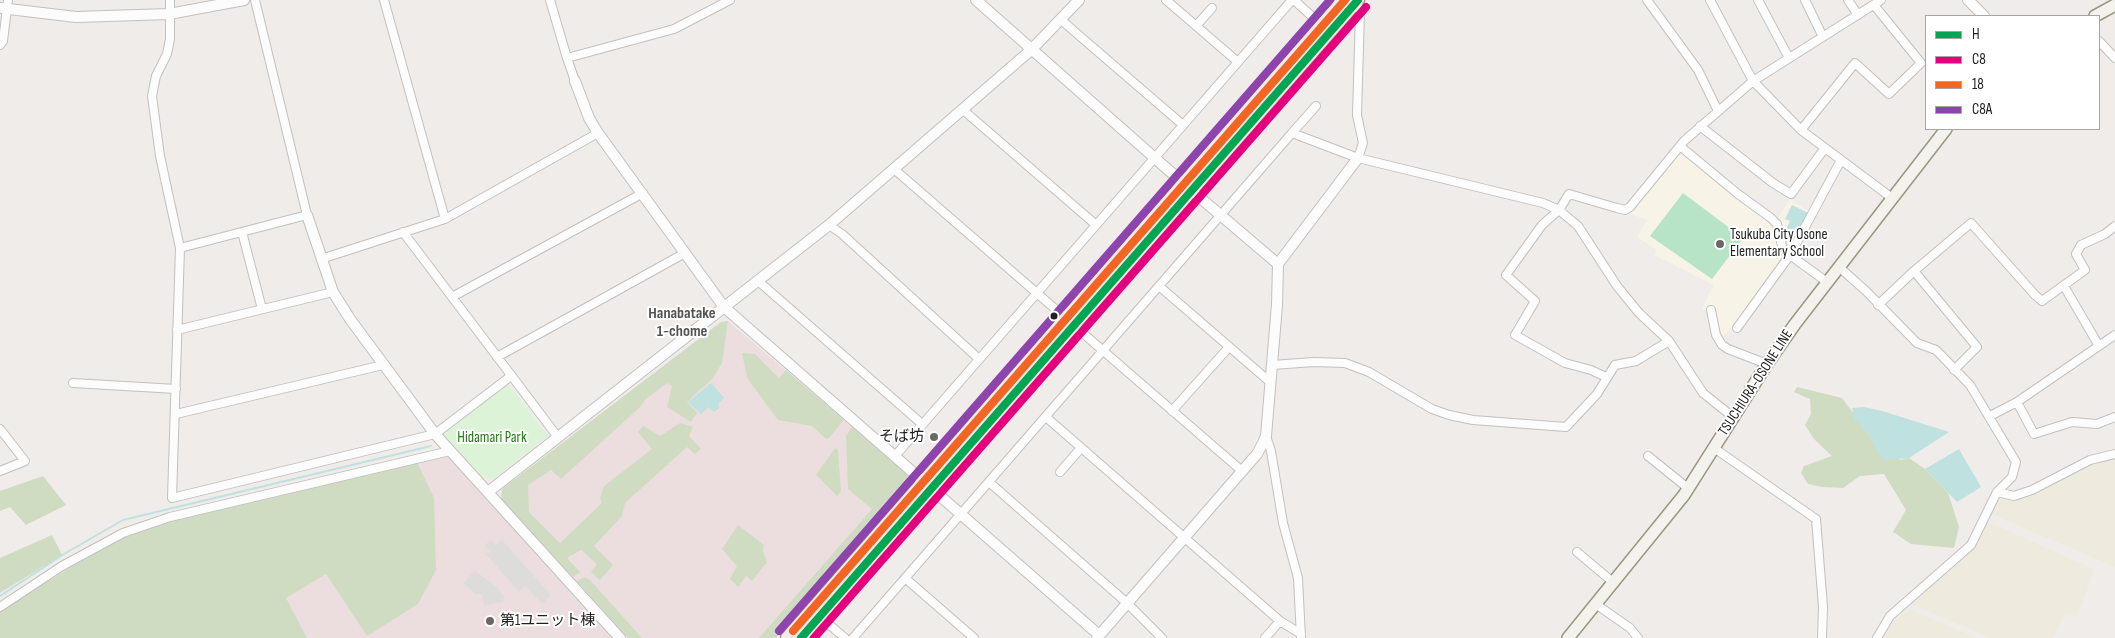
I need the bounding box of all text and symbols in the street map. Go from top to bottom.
legend [1925,15,2100,130]
text: H [1972,25,1980,44]
text: C8 [1972,50,1986,69]
text: 18 [1972,75,1984,94]
text: C8A [1972,100,1992,119]
place label: Tsukuba City Osone Elementary School [1730,226,1828,261]
marker: Tsukuba City Osone Elementary School [1714,238,1726,250]
district label: Hanabatake 1-chome [648,304,716,342]
unlabelled marker [1049,311,1059,321]
street label: TSUCHIURA-OSONE LINE [1715,326,1797,440]
place label: そば坊 [879,428,924,446]
park label: Hidamari Park [457,429,527,447]
marker: そば坊 [928,431,940,443]
place label: 第1ユニット棟 [500,612,595,630]
marker: 第1ユニット棟 [484,615,496,627]

